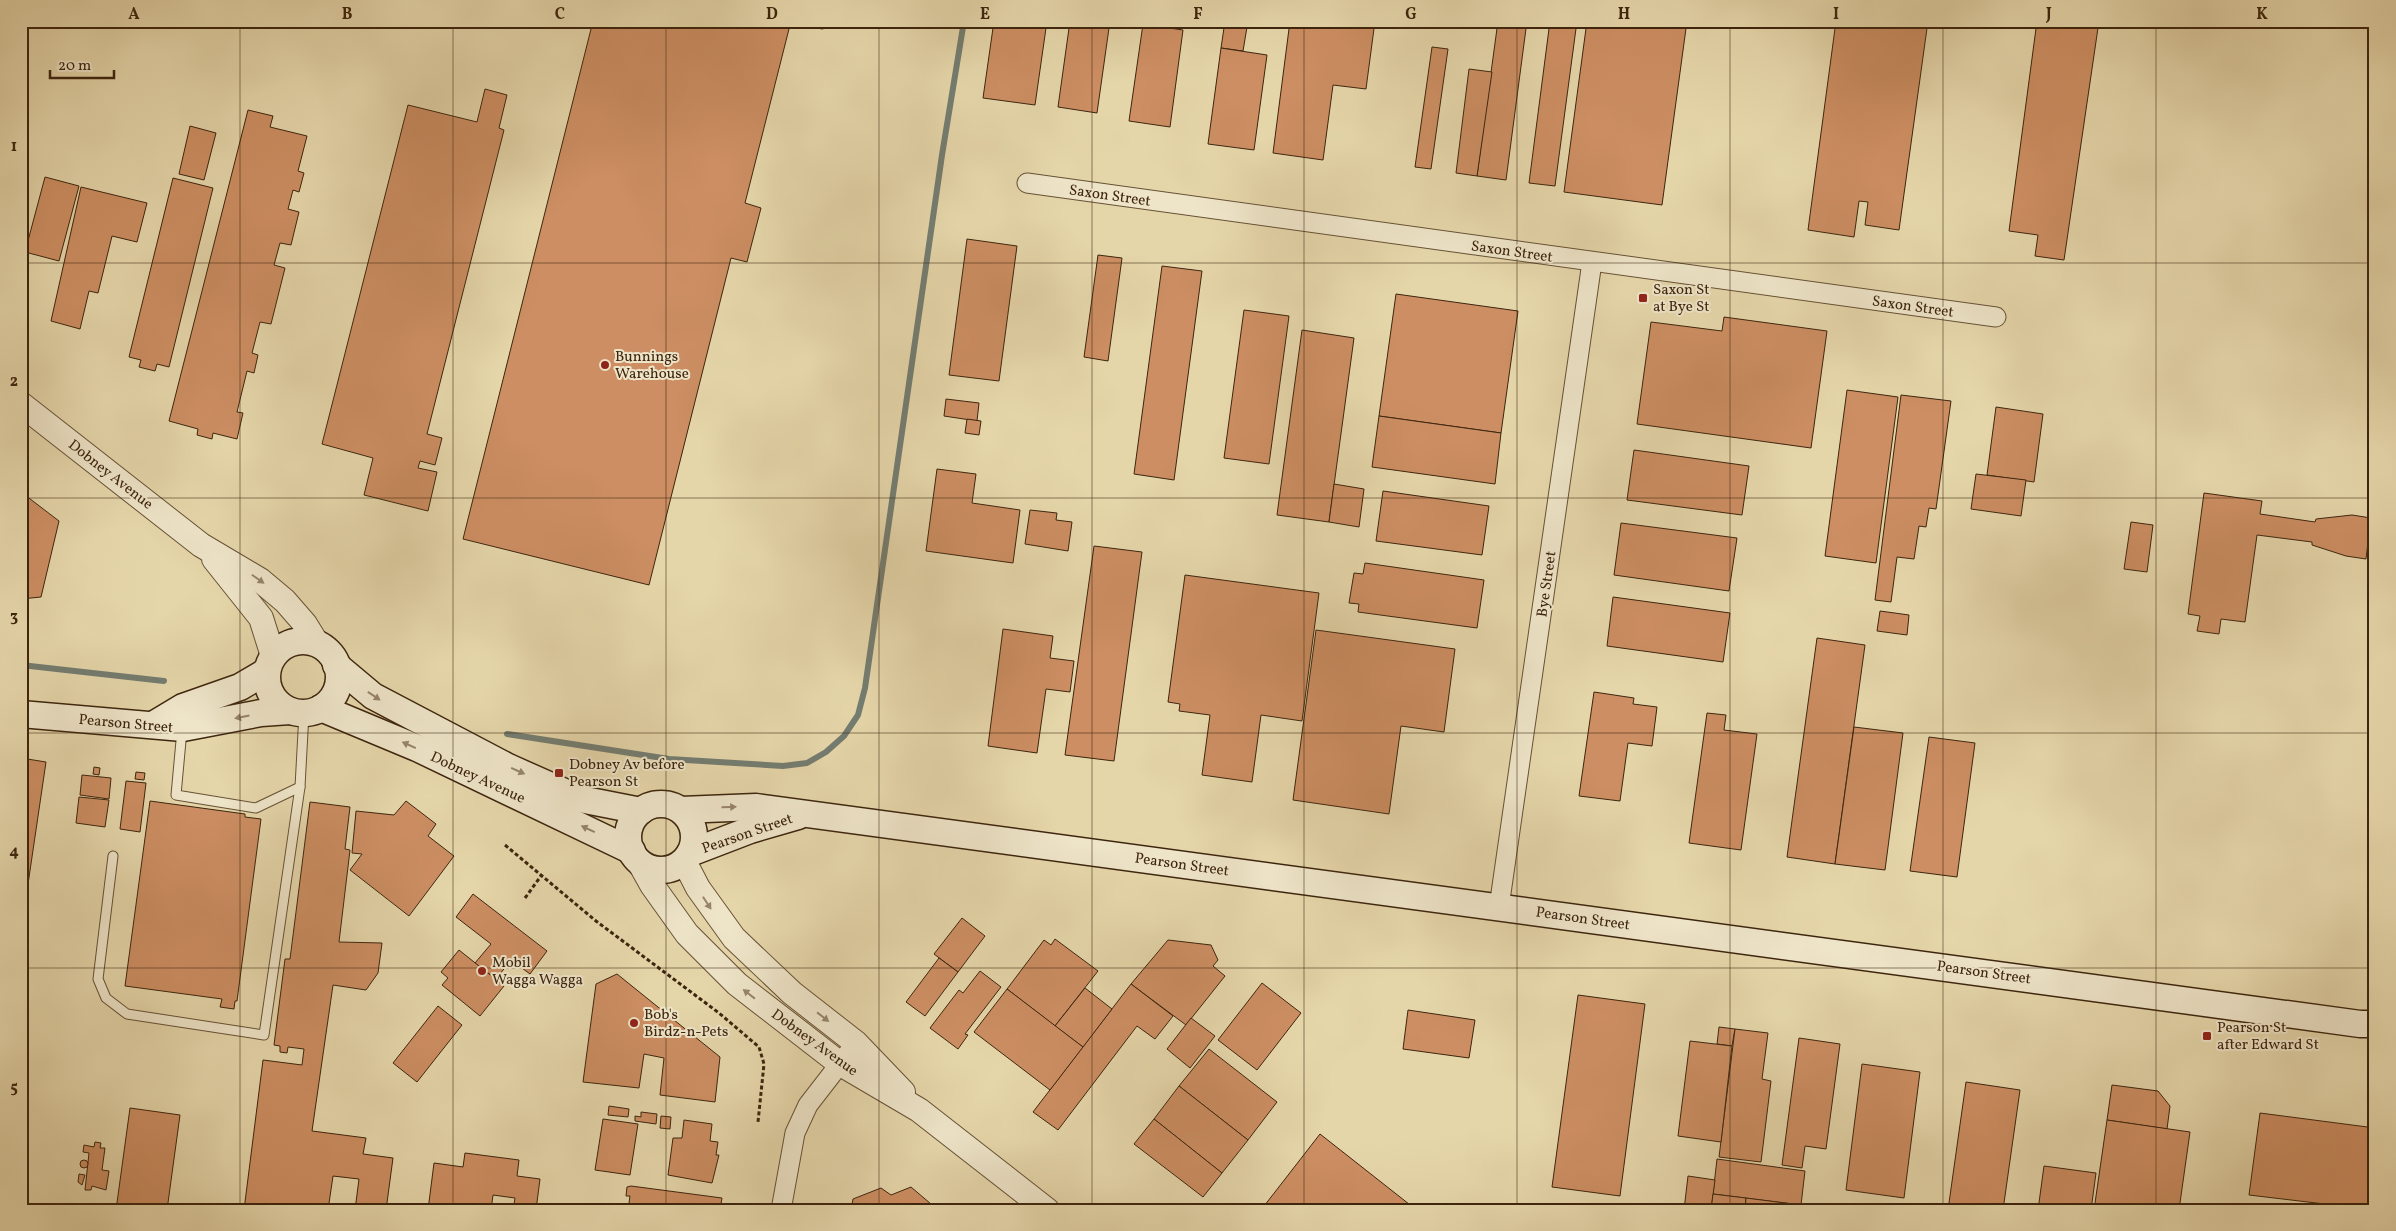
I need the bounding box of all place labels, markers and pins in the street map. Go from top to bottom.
place label: Saxon St at Bye St [1653,280,1710,318]
marker: Saxon St at Bye St [1637,292,1649,304]
place label: Bunnings Warehouse [615,347,689,385]
marker: Bunnings Warehouse [599,359,611,371]
place label: Dobney Av before Pearson St [569,755,685,793]
marker: Dobney Av before Pearson St [553,767,565,779]
place label: Mobil Wagga Wagga [492,953,583,991]
marker: Mobil Wagga Wagga [476,965,488,977]
place label: Bob's Birdz-n-Pets [644,1005,728,1043]
marker: Bob's Birdz-n-Pets [628,1017,640,1029]
place label: Pearson St after Edward St [2217,1018,2319,1056]
marker: Pearson St after Edward St [2201,1030,2213,1042]

